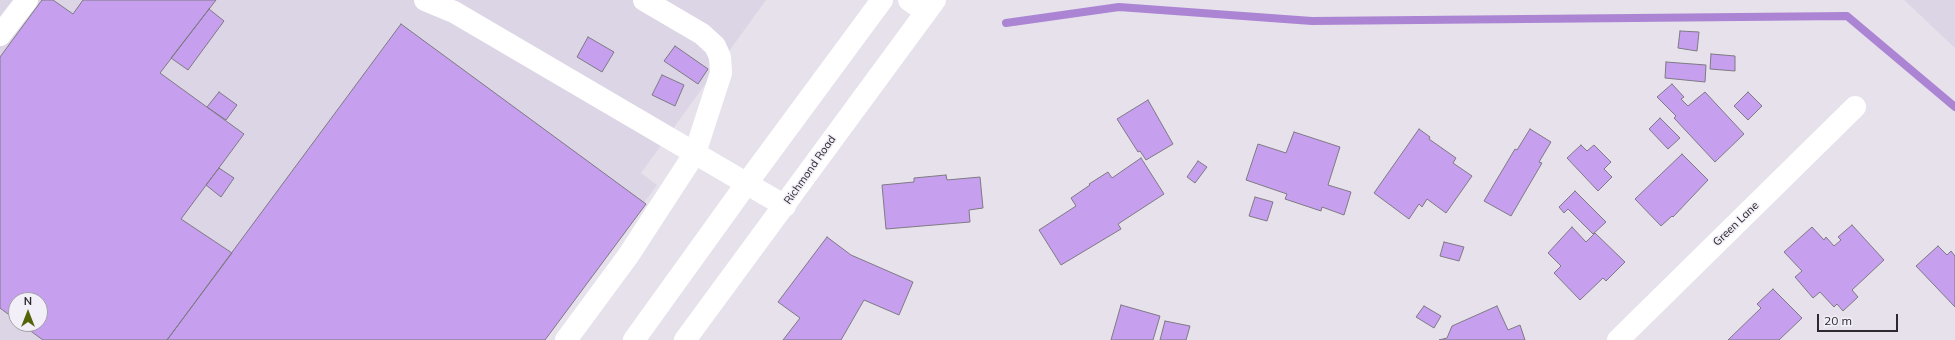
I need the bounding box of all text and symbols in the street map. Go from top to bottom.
street label: Richmond Road [781,133,839,207]
street label: Green Lane [1710,199,1762,249]
north arrow [8,292,48,332]
text: N [24,294,32,308]
scale bar [1819,306,1900,332]
text: 20 m [1824,313,1852,328]

